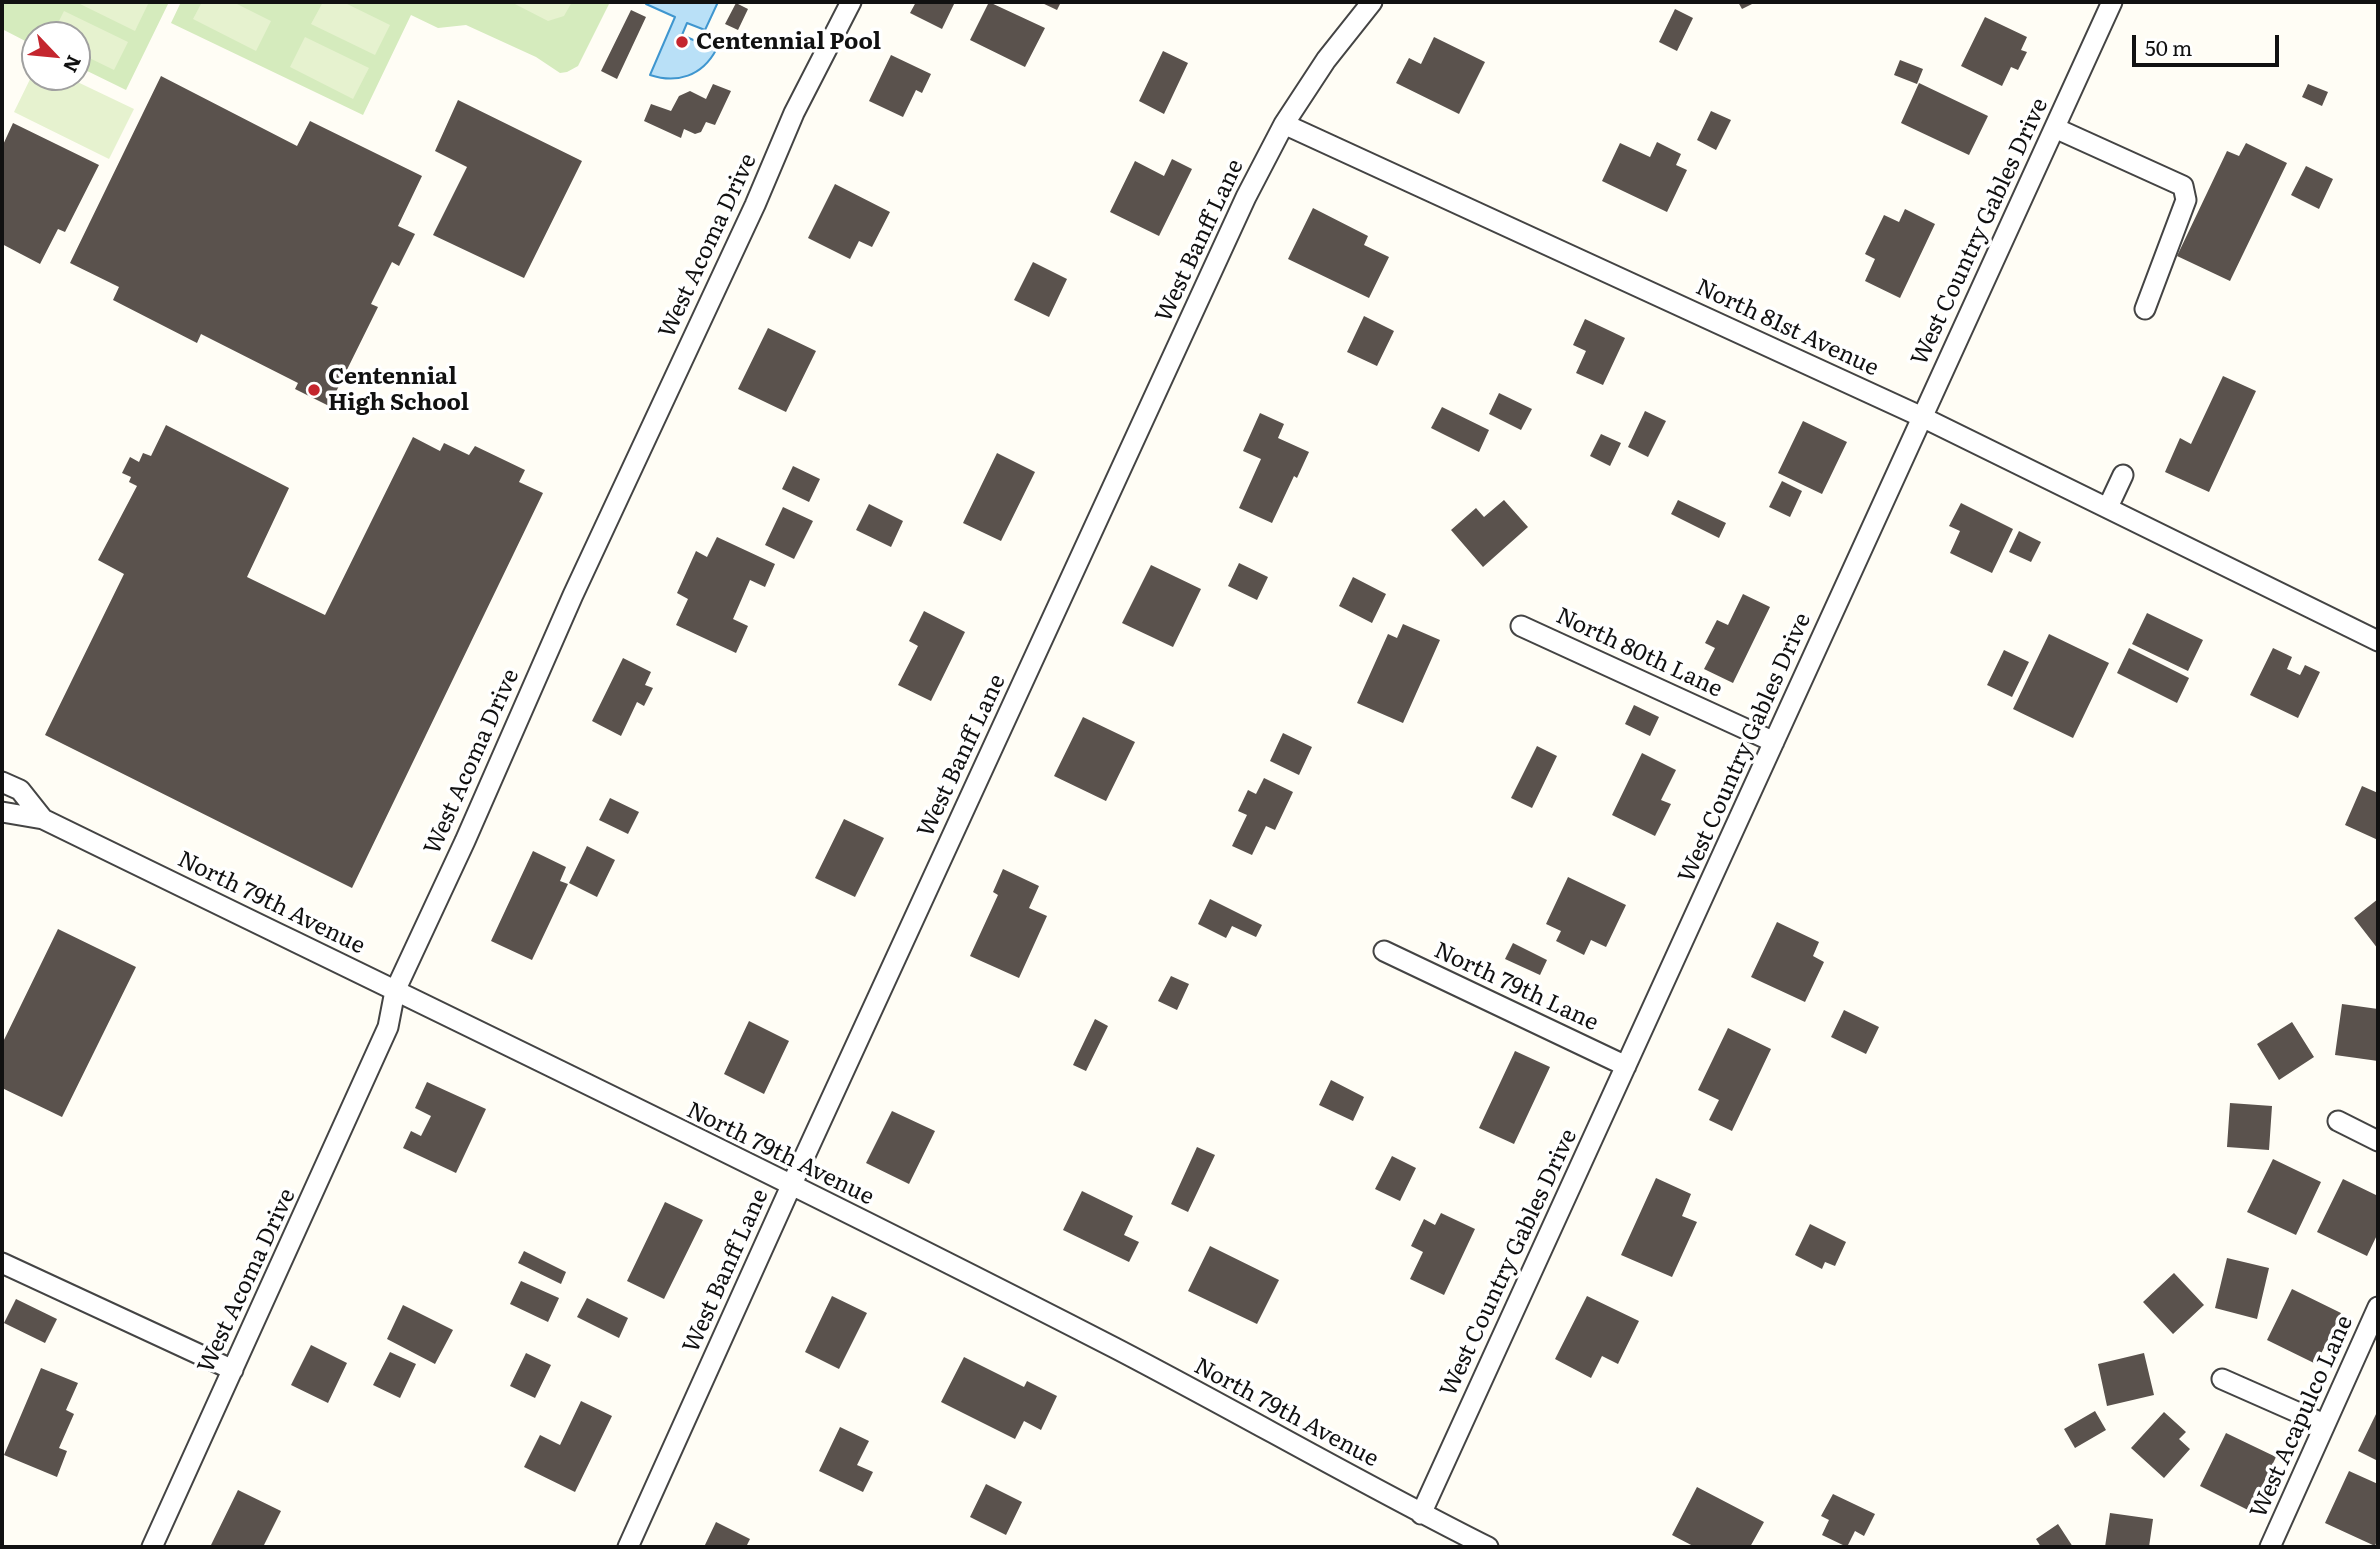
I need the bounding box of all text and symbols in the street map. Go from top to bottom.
north arrow [21,21,91,91]
scale bar [2135,21,2282,65]
place label: Centennial Pool [696,28,881,56]
text: 50 m [2145,31,2192,62]
marker: Centennial Pool [674,34,690,50]
text: N [57,51,89,78]
street label: West Country Gables Drive [1906,94,2054,370]
street label: West Acoma Drive [653,150,763,342]
street label: West Banff Lane [1150,155,1250,327]
street label: North 81st Avenue [1691,274,1883,382]
place label: Centennial High School [328,363,469,417]
marker: Centennial High School [306,382,322,398]
street label: North 80th Lane [1551,602,1727,704]
street label: West Country Gables Drive [1673,609,1817,887]
street label: West Acoma Drive [419,665,525,859]
street label: West Banff Lane [912,670,1012,842]
street label: North 79th Avenue [173,846,369,960]
street label: North 79th Lane [1430,937,1602,1037]
street label: North 79th Avenue [682,1097,878,1211]
street label: West Country Gables Drive [1435,1125,1583,1401]
street label: West Acoma Drive [192,1185,302,1377]
street label: West Banff Lane [678,1185,774,1357]
street label: West Acapulco Lane [2245,1312,2359,1522]
street label: North 79th Avenue [1189,1353,1383,1473]

